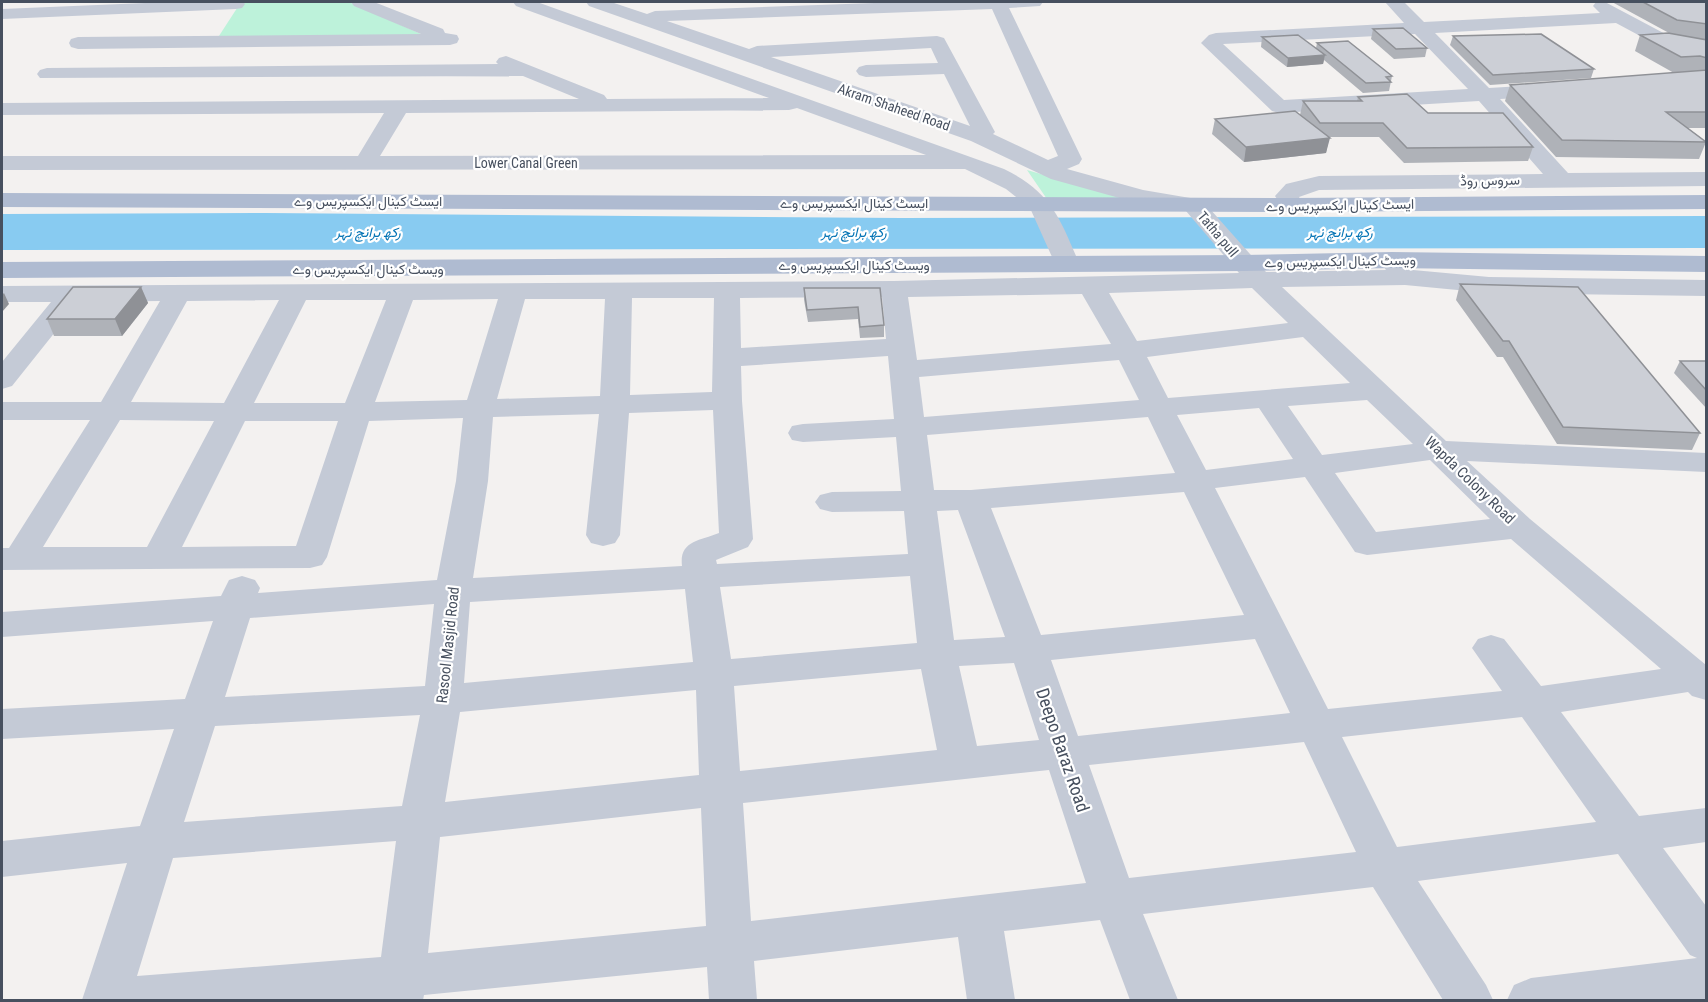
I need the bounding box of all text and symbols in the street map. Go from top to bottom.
street label: Akram Shaheed Road [836,80,952,134]
street label: Lower Canal Green [474,155,578,171]
street label: سروس روڈ [1460,171,1520,190]
street label: ایسٹ کینال ایکسپریس وے [294,193,442,211]
street label: ایسٹ کینال ایکسپریس وے [780,195,928,213]
street label: ایسٹ کینال ایکسپریس وے [1266,196,1414,216]
street label: Tatha pull [1194,208,1242,260]
water label: رکھ برانچ نہر [334,224,401,242]
water label: رکھ برانچ نہر [820,224,887,242]
water label: رکھ برانچ نہر [1306,224,1373,242]
street label: ویسٹ کینال ایکسپریس وے [1264,252,1416,272]
street label: ویسٹ کینال ایکسپریس وے [778,257,930,275]
street label: ویسٹ کینال ایکسپریس وے [292,261,444,279]
street label: Wapda Colony Road [1421,433,1519,527]
street label: Rasool Masjid Road [433,586,463,704]
street label: Deepo Baraz Road [1032,685,1094,815]

